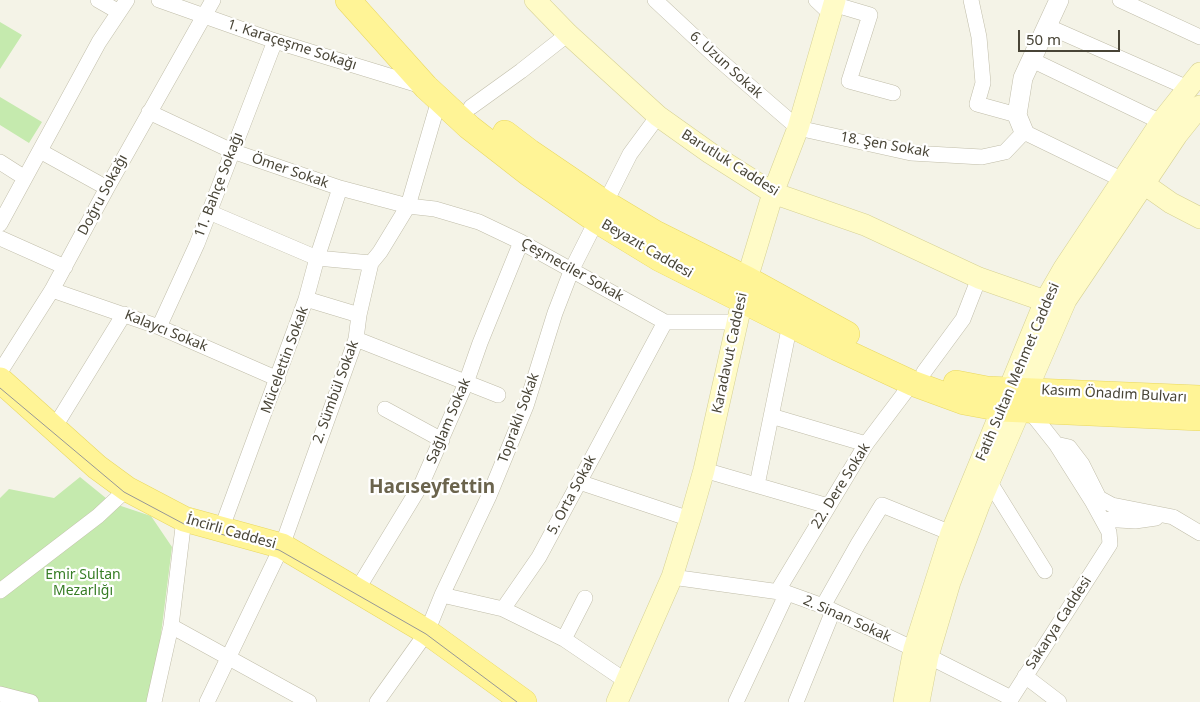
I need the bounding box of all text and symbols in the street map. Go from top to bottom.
street label: 1. Karaçeşme Sokağı [225,16,359,74]
scale bar [1020,20,1122,52]
street label: 6. Uzun Sokak [686,28,766,102]
text: 50 m [1026,29,1061,49]
street label: Barutluk Caddesi [678,126,782,200]
street label: 18. Şen Sokak [839,129,931,161]
street label: 11. Bahçe Sokağı [191,130,247,240]
street label: Ömer Sokak [249,150,331,192]
street label: Doğru Sokağı [75,152,131,238]
street label: Beyazıt Caddesi [598,216,696,282]
street label: Çeşmeciler Sokak [518,235,626,305]
street label: Fatih Sultan Mehmet Caddesi [973,280,1063,464]
street label: Karadavut Caddesi [709,291,751,415]
street label: Mücelettin Sokak [258,304,312,416]
street label: Kalaycı Sokak [122,307,210,355]
street label: 2. Sümbül Sokak [310,338,362,446]
street label: Topraklı Sokak [495,371,543,465]
street label: Sağlam Sokak [423,376,475,466]
street label: Kasım Önadım Bulvarı [1041,382,1187,406]
street label: 22. Dere Sokak [808,440,874,532]
street label: 5. Orta Sokak [544,452,600,538]
district label: Hacıseyfettin [369,477,495,499]
street label: İncirli Caddesi [184,511,278,553]
park label: Emir Sultan Mezarlığı [45,567,121,600]
street label: Sakarya Caddesi [1023,573,1095,673]
street label: 2. Sinan Sokak [800,592,894,646]

